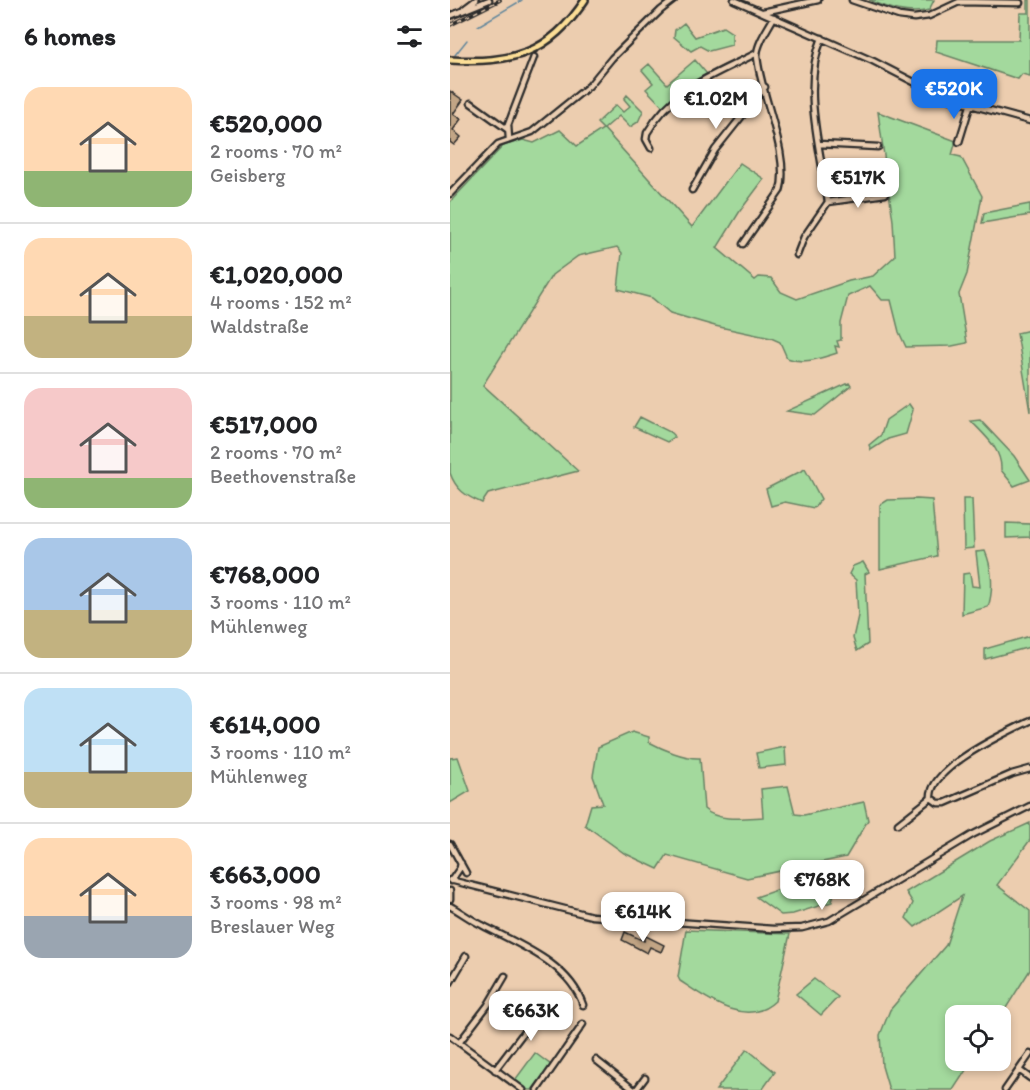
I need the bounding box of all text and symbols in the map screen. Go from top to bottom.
text: 6 homes [24,20,116,52]
icon: filters [393,20,426,53]
pin: €520K [912,69,996,120]
text: €520K [925,76,983,100]
pin: €1.02M [667,79,765,130]
text: €1.02M [684,86,748,110]
text: €520,000 [210,107,322,139]
icon: home [72,111,144,183]
text: 2 rooms · 70 m² [210,139,342,163]
pin: €517K [816,158,900,209]
text: Geisberg [210,163,286,187]
text: €517K [831,165,885,189]
text: €1,020,000 [210,258,343,290]
icon: home [72,262,144,334]
text: 4 rooms · 152 m² [210,290,352,314]
text: Waldstraße [210,314,309,338]
text: €517,000 [210,408,318,440]
icon: home [72,412,144,484]
text: 2 rooms · 70 m² [210,440,342,464]
text: Beethovenstraße [210,464,356,488]
text: €768,000 [210,558,320,590]
icon: home [72,562,144,634]
text: 3 rooms · 110 m² [210,590,351,614]
text: Mühlenweg [210,614,307,638]
text: €614,000 [210,708,321,740]
icon: home [72,712,144,784]
text: 3 rooms · 110 m² [210,740,351,764]
text: Mühlenweg [210,764,307,788]
text: €663,000 [210,858,321,890]
pin: €768K [780,860,864,911]
icon: home [72,862,144,934]
text: €768K [794,867,850,891]
text: 3 rooms · 98 m² [210,890,342,914]
pin: €614K [601,892,685,943]
text: €614K [615,899,671,923]
text: Breslauer Weg [210,914,335,938]
pin: €663K [489,991,573,1042]
text: €663K [503,998,559,1022]
map controls [945,1005,1011,1071]
button: locate [945,1005,1011,1071]

